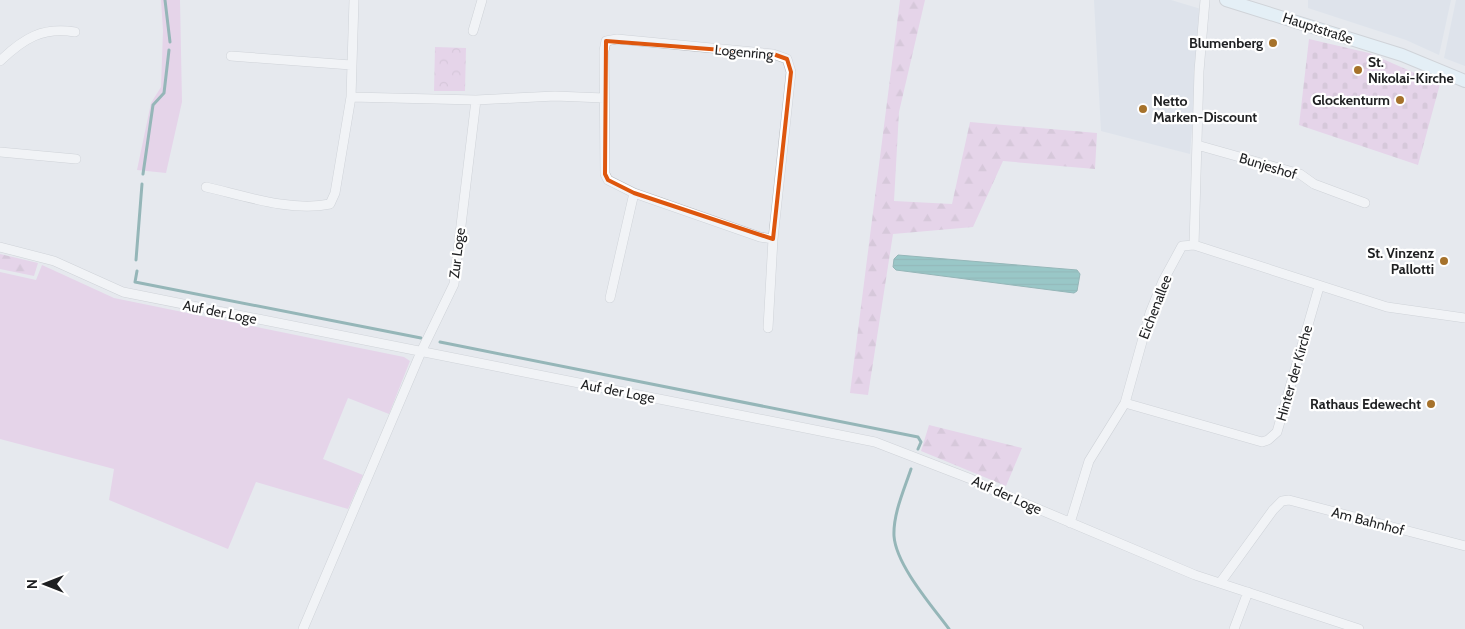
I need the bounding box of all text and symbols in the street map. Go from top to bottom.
street label: Hauptstraße [1281,8,1355,48]
place label: Blumenberg [1189,34,1263,52]
marker: Blumenberg [1267,37,1279,49]
street label: Logenring [714,40,775,64]
place label: St. Nikolai-Kirche [1368,53,1454,87]
marker: St. Nikolai-Kirche [1352,64,1364,76]
place label: Glockenturm [1312,91,1390,109]
place label: Netto Marken-Discount [1153,92,1257,126]
marker: Glockenturm [1394,94,1406,106]
marker: Netto Marken-Discount [1137,103,1149,115]
street label: Bunjeshof [1237,149,1299,183]
street label: Zur Loge [445,227,469,279]
place label: St. Vinzenz Pallotti [1367,244,1434,278]
marker: St. Vinzenz Pallotti [1438,255,1450,267]
street label: Eichenallee [1134,272,1176,342]
street label: Auf der Loge [182,296,258,328]
street label: Hinter der Kirche [1272,323,1316,423]
street label: Auf der Loge [580,375,656,407]
place label: Rathaus Edewecht [1310,395,1421,413]
marker: Rathaus Edewecht [1425,398,1437,410]
street label: Auf der Loge [969,472,1045,518]
street label: Am Bahnhof [1330,503,1407,539]
north arrow [20,559,70,609]
text: N [23,579,41,589]

